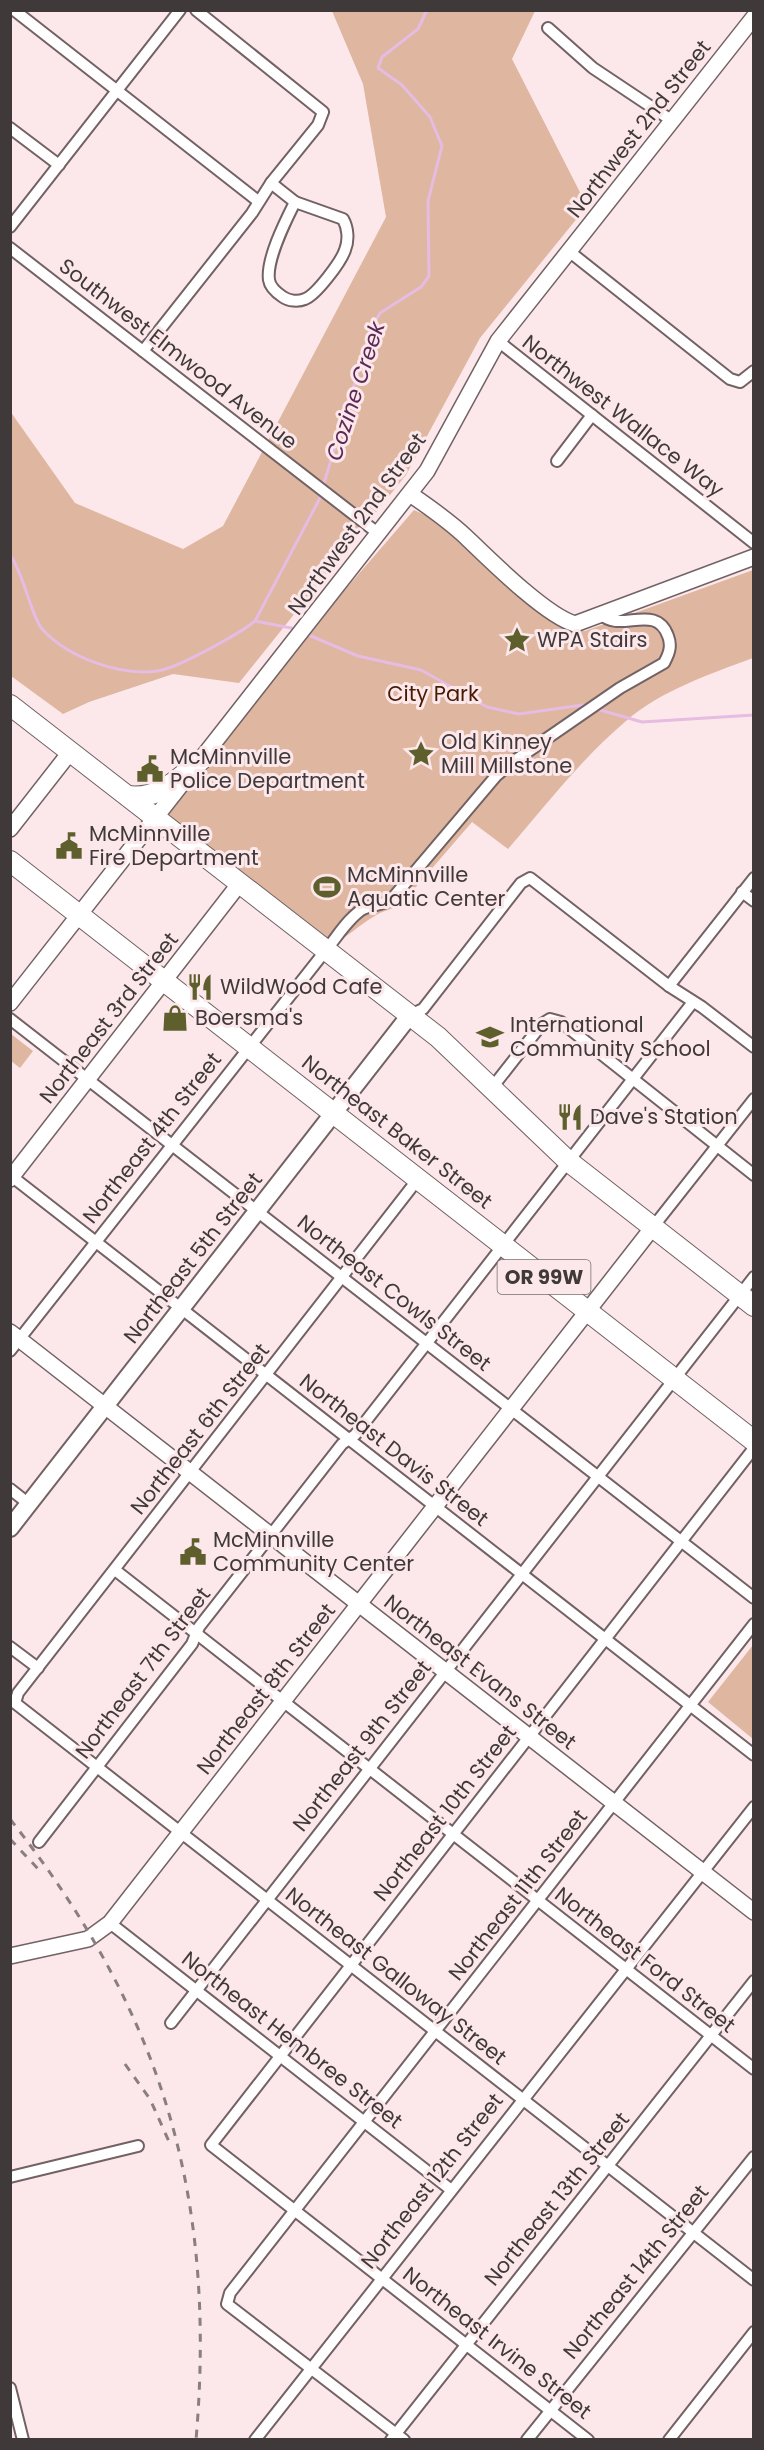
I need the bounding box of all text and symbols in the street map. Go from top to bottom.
street label: Northwest 2nd Street [560,34,717,224]
street label: Southwest Elmwood Avenue [53,251,303,456]
water label: Cozine Creek [318,316,393,465]
street label: Northwest Wallace Way [516,328,730,504]
street label: Northwest 2nd Street [281,427,433,621]
place icon: WPA Stairs [502,625,532,655]
place label: WPA Stairs [537,625,648,654]
park label: City Park [387,679,479,708]
place label: Old Kinney Mill Millstone [441,727,572,780]
place icon: Old Kinney Mill Millstone [406,739,436,769]
place label: McMinnville Police Department [170,742,365,795]
public building icon: McMinnville Police Department [135,754,165,784]
place label: McMinnville Fire Department [89,819,259,872]
public building icon: McMinnville Fire Department [54,831,84,861]
place label: McMinnville Aquatic Center [347,860,505,913]
sports icon: McMinnville Aquatic Center [312,872,342,902]
street label: Northeast 3rd Street [33,926,185,1109]
restaurant icon: WildWood Cafe [185,972,215,1002]
place label: WildWood Cafe [220,972,383,1001]
shop icon: Boersma's [160,1003,190,1033]
place label: Boersma's [195,1003,303,1032]
place label: International Community School [510,1010,711,1063]
school or university icon: International Community School [475,1022,505,1052]
street label: Northeast 4th Street [76,1046,228,1229]
street label: Northeast Baker Street [296,1048,499,1215]
restaurant icon: Dave's Station [555,1102,585,1132]
place label: Dave's Station [590,1102,738,1131]
street label: Northeast 5th Street [117,1166,269,1349]
street label: Northeast Cowls Street [291,1208,497,1377]
road number: OR 99W [498,1260,590,1294]
street label: Northeast 6th Street [124,1337,276,1520]
street label: Northeast Davis Street [294,1367,495,1533]
place label: McMinnville Community Center [213,1525,414,1578]
public building icon: McMinnville Community Center [178,1537,208,1567]
street label: Northeast 7th Street [68,1581,217,1765]
street label: Northeast Evans Street [378,1587,583,1756]
street label: Northeast 8th Street [190,1597,342,1780]
street label: Northeast 9th Street [286,1654,438,1837]
street label: Northeast 10th Street [366,1718,523,1907]
street label: Northeast 11th Street [441,1803,594,1986]
street label: Northeast Galloway Street [280,1880,513,2071]
street label: Northeast Ford Street [549,1880,742,2039]
street label: Northeast Hembree Street [176,1944,409,2135]
street label: Northeast 12th Street [354,2087,509,2275]
street label: Northeast 13th Street [477,2106,636,2292]
street label: Northeast 14th Street [556,2178,715,2365]
street label: Northeast Irvine Street [397,2260,598,2425]

